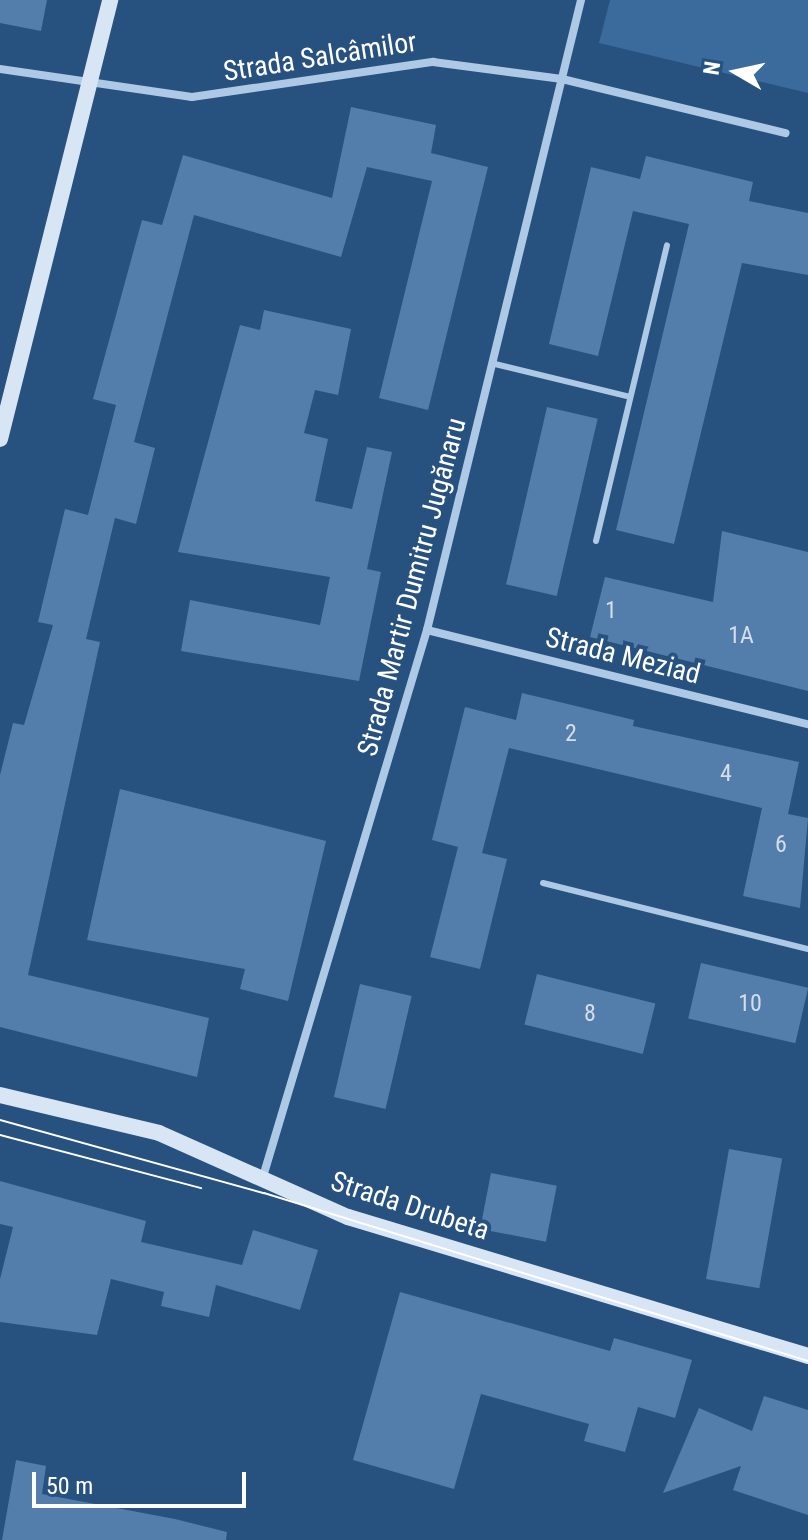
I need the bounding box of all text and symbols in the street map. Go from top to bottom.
street label: Strada Salcâmilor [221,25,419,89]
north arrow [696,32,776,112]
text: N [698,60,725,77]
street label: Strada Martir Dumitru Jugănaru [351,414,473,760]
house number: 1 [605,597,617,625]
street label: Strada Meziad [542,621,704,691]
house number: 1A [728,622,754,650]
house number: 2 [565,720,577,748]
house number: 4 [720,760,732,788]
house number: 6 [775,831,787,859]
house number: 10 [738,990,762,1018]
house number: 8 [584,1000,596,1028]
street label: Strada Drubeta [327,1165,493,1247]
scale bar [36,1456,250,1506]
text: 50 m [46,1472,93,1500]

